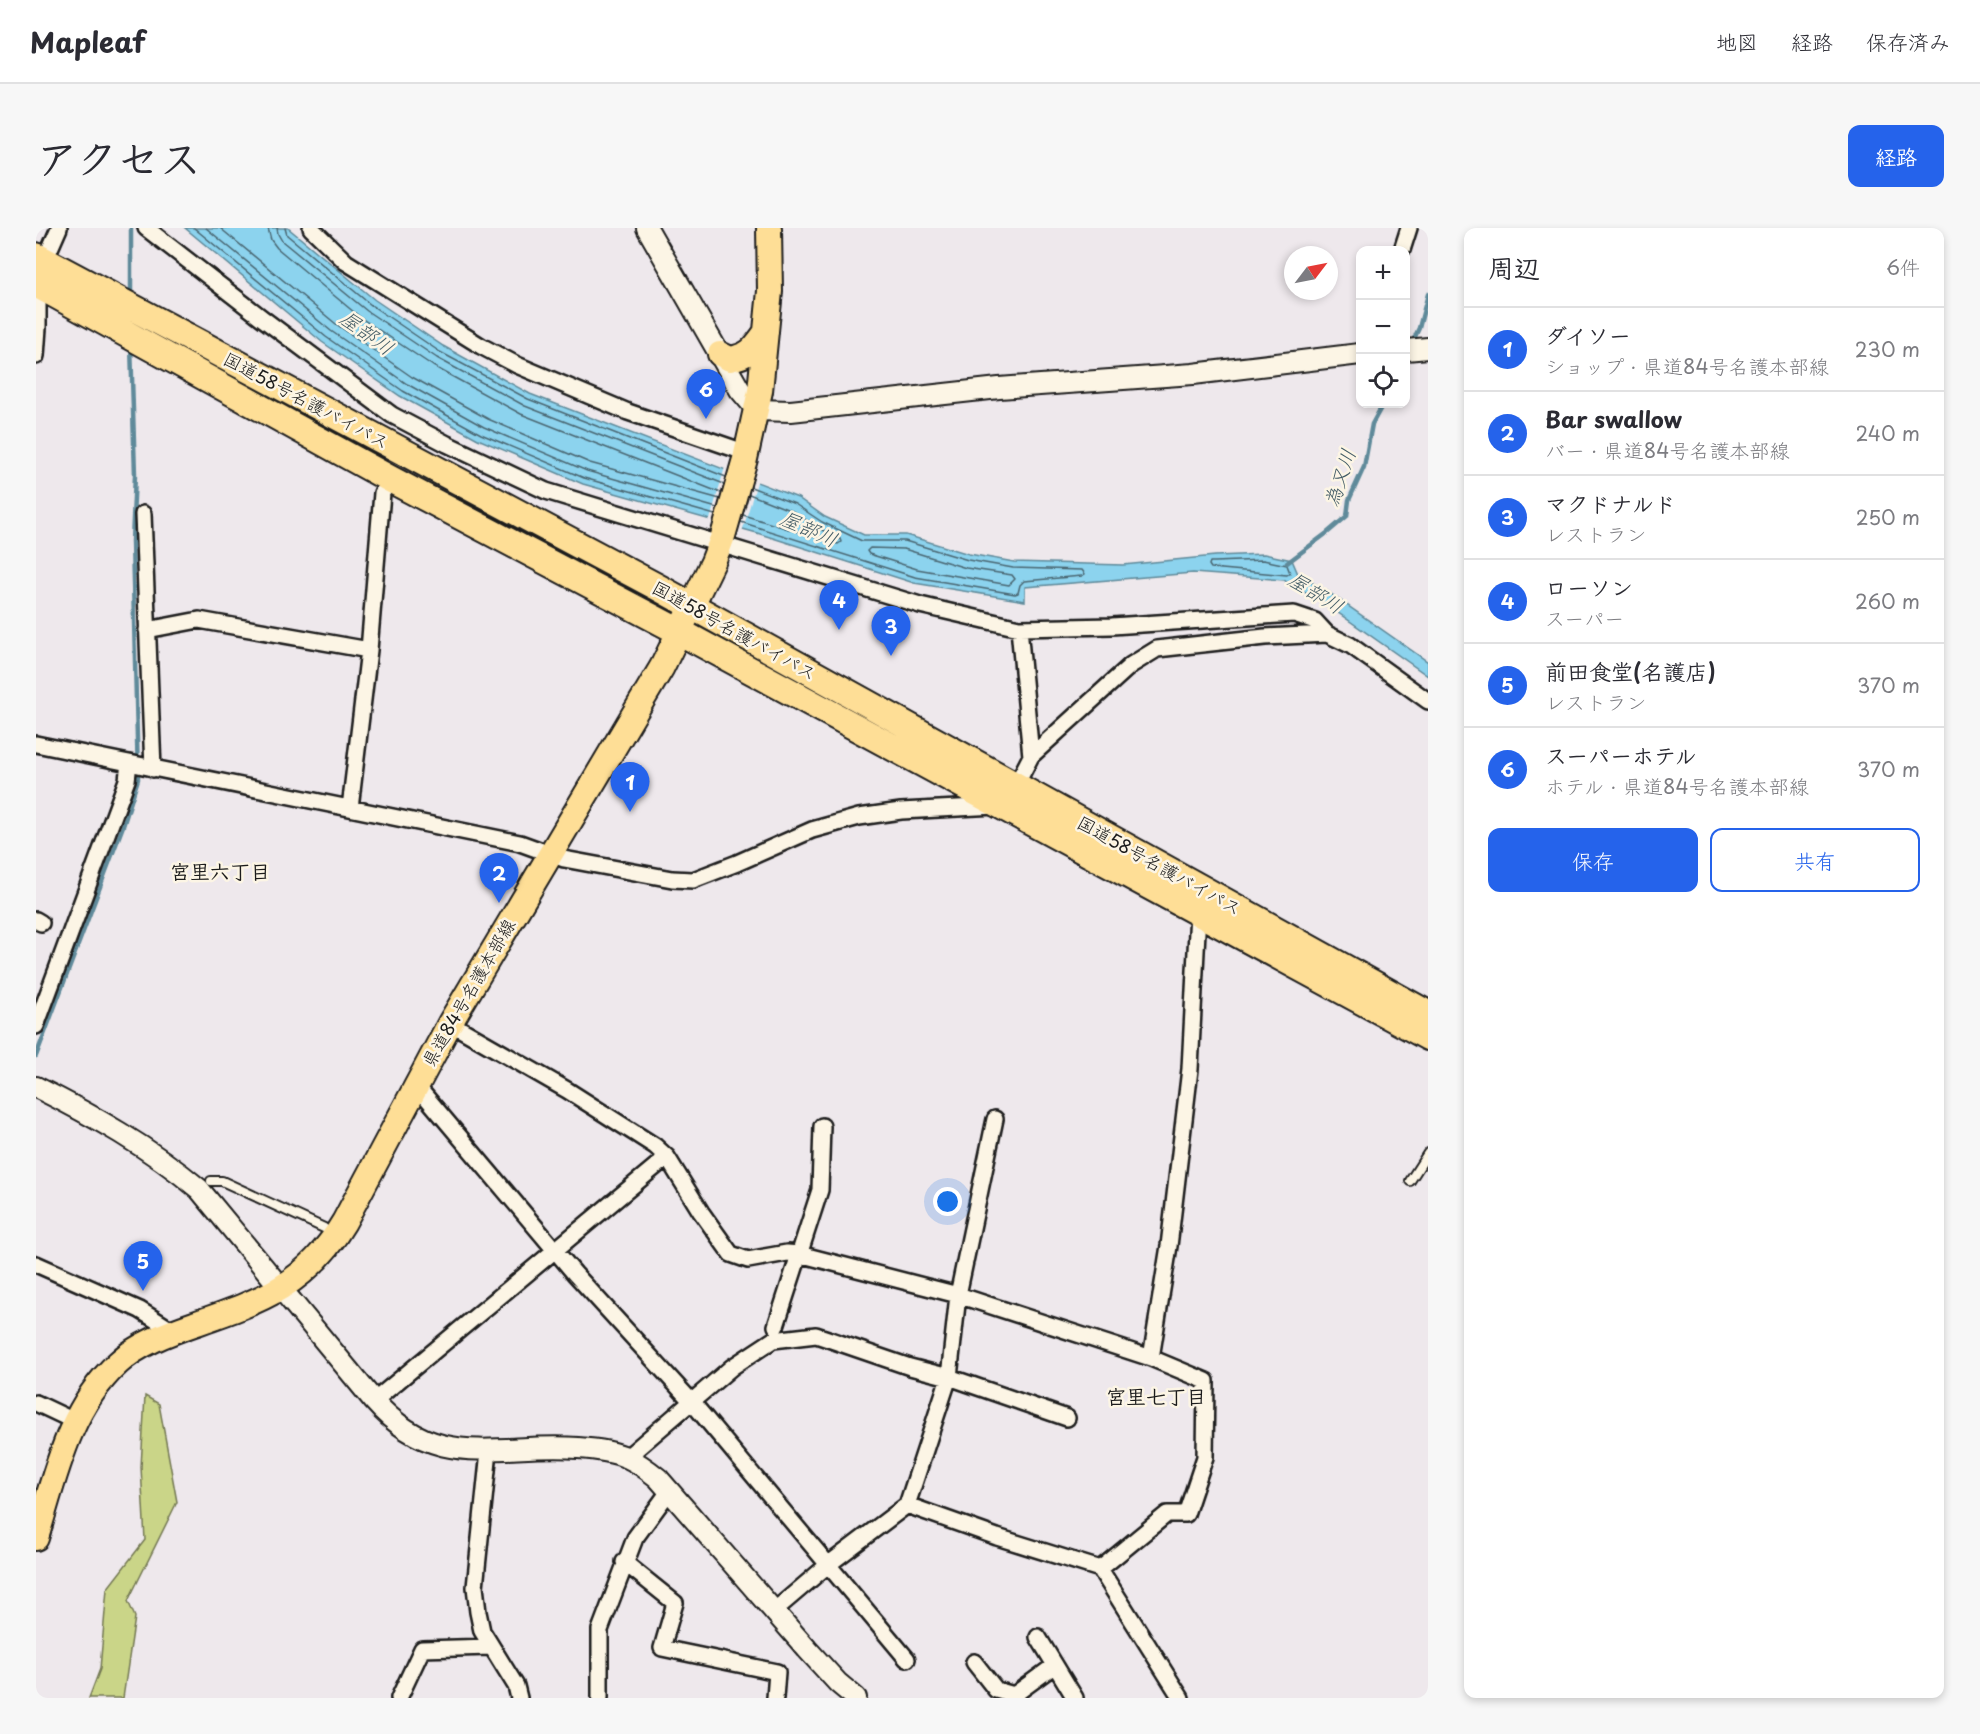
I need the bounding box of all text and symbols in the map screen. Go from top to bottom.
text: Mapleaf [30,20,146,63]
text: 地図 [1716,25,1758,57]
text: 経路 [1791,25,1833,57]
text: 保存済み [1866,25,1950,57]
text: アクセス [36,125,201,188]
button: 経路 [1848,125,1944,187]
north arrow [1284,246,1338,300]
map controls [1356,246,1410,408]
button: + [1356,246,1410,300]
text: 周辺 [1488,248,1540,287]
text: 6件 [1886,252,1920,282]
button: − [1356,300,1410,354]
water label: 屋部川 [335,302,401,362]
text: ダイソー [1545,318,1631,351]
text: 1 [1503,334,1512,364]
text: 230 m [1855,334,1920,364]
street label: 国道58号名護バイパス [219,344,394,455]
text: ショップ · 県道84号名護本部線 [1545,351,1829,381]
button: locate [1356,354,1410,408]
pin: 6 [686,370,726,419]
text: Bar swallow [1545,402,1682,435]
text: 2 [1500,418,1515,448]
text: 240 m [1855,418,1920,448]
text: バー · 県道84号名護本部線 [1545,435,1789,465]
water label: 為又川 [1316,445,1363,511]
text: マクドナルド [1545,486,1676,519]
water label: 屋部川 [776,502,843,554]
text: 3 [1501,502,1514,532]
text: 250 m [1856,502,1920,532]
text: レストラン [1545,519,1647,549]
water label: 屋部川 [1283,564,1350,621]
text: ローソン [1545,570,1633,603]
street label: 国道58号名護バイパス [648,573,822,686]
pin: 4 [820,580,858,630]
text: 4 [1501,586,1514,616]
text: 260 m [1855,586,1920,616]
text: スーパー [1545,603,1624,633]
pin: 3 [872,606,910,656]
text: 前田食堂(名護店) [1545,654,1716,687]
text: 5 [1501,670,1514,700]
text: 370 m [1857,670,1920,700]
text: レストラン [1545,687,1647,717]
text: スーパーホテル [1545,738,1697,771]
text: 6 [1500,754,1515,784]
text: 370 m [1857,754,1920,784]
pin: 1 [610,762,650,812]
text: ホテル · 県道84号名護本部線 [1545,771,1809,801]
street label: 国道58号名護バイパス [1073,808,1247,921]
button: 保存 [1488,828,1698,892]
button: 共有 [1710,828,1920,892]
pin: 2 [480,854,518,903]
district label: 宮里六丁目 [170,856,270,886]
street label: 県道84号名護本部線 [414,913,521,1071]
your location [933,1187,962,1216]
pin: 5 [124,1242,162,1291]
district label: 宮里七丁目 [1106,1381,1206,1411]

